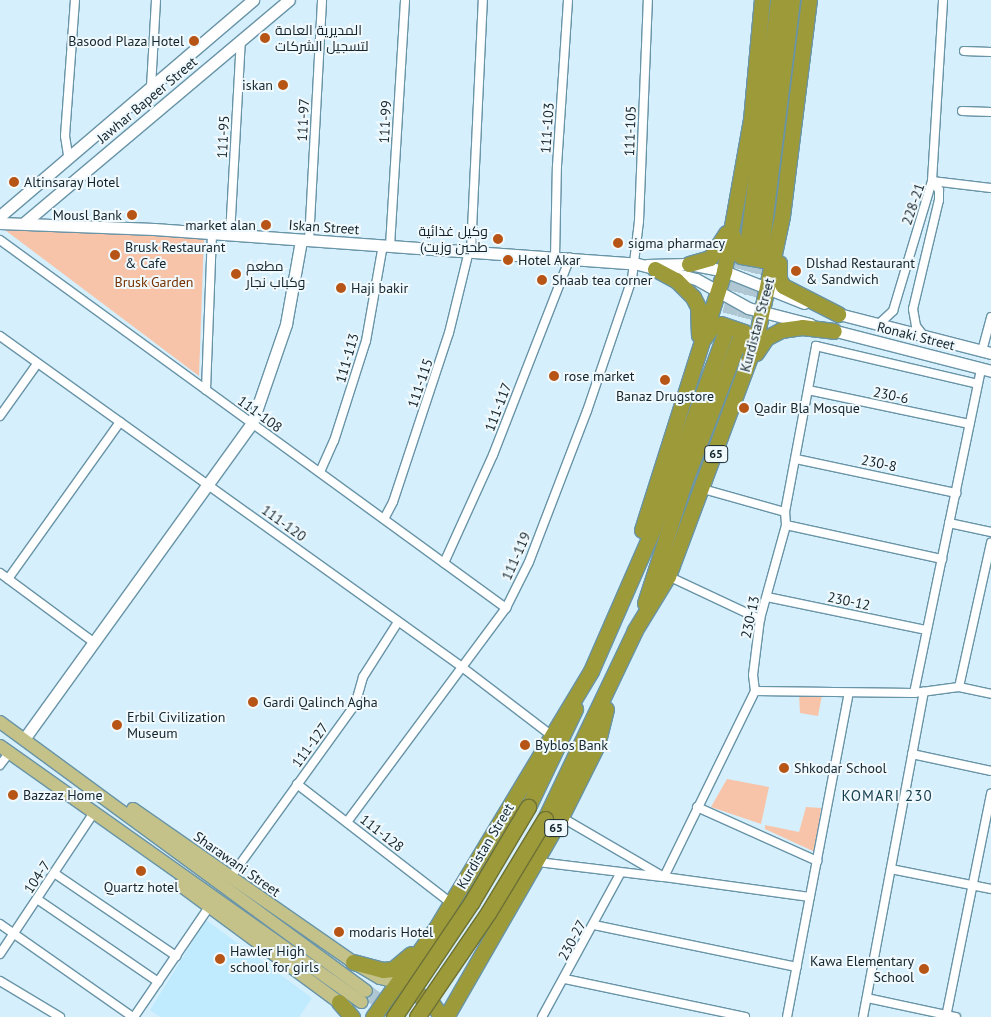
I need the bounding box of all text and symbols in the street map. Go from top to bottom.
place label: المديرية العامة لتسجيل الشركات [275,22,369,54]
marker: المديرية العامة لتسجيل الشركات [259,32,271,44]
place label: Basood Plaza Hotel [68,33,184,49]
marker: Basood Plaza Hotel [188,35,200,47]
street label: Jawhar Bapeer Street [94,53,200,147]
place label: iskan [242,77,273,93]
marker: iskan [277,79,289,91]
street label: 111-97 [293,98,313,142]
street label: 111-99 [375,100,395,144]
street label: 111-103 [537,102,557,154]
street label: 111-105 [621,105,639,157]
street label: 111-95 [213,115,233,159]
place label: Altinsaray Hotel [24,174,120,190]
marker: Altinsaray Hotel [8,176,20,188]
street label: 228-21 [898,181,928,227]
place label: Mousl Bank [53,207,122,223]
marker: Mousl Bank [126,209,138,221]
street label: Iskan Street [288,216,360,238]
place label: market alan [185,217,256,233]
marker: market alan [260,219,272,231]
place label: وكيل غذائية (طحين وزيت [418,223,488,256]
marker: وكيل غذائية (طحين وزيت [492,233,504,245]
place label: sigma pharmacy [628,235,725,251]
marker: sigma pharmacy [612,237,624,249]
place label: Brusk Restaurant & Cafe [125,239,226,272]
marker: Brusk Restaurant & Cafe [109,249,121,261]
place label: Hotel Akar [518,252,581,268]
marker: Hotel Akar [502,254,514,266]
place label: Dlshad Restaurant & Sandwich [806,255,915,288]
place label: مطعم وكباب نجار [246,258,305,290]
marker: Dlshad Restaurant & Sandwich [790,265,802,277]
marker: مطعم وكباب نجار [230,268,242,280]
place label: Shaab tea corner [552,272,652,288]
park label: Brusk Garden [114,274,194,290]
marker: Shaab tea corner [536,274,548,286]
street label: Kurdistan Street [736,276,778,374]
place label: Haji bakir [351,280,408,296]
marker: Haji bakir [335,282,347,294]
street label: Ronaki Street [875,318,957,354]
street label: 111-113 [332,331,362,385]
street label: 111-115 [404,356,436,410]
place label: rose market [564,368,634,384]
marker: rose market [548,370,560,382]
marker: Banaz Drugstore [659,374,671,386]
street label: 111-117 [481,380,515,434]
street label: 230-6 [872,383,910,407]
place label: Banaz Drugstore [616,388,714,404]
street label: 111-108 [235,392,285,436]
place label: Qadir Bla Mosque [754,400,860,416]
marker: Qadir Bla Mosque [738,402,750,414]
road number: 65 [704,444,728,464]
street label: 230-8 [860,451,898,475]
street label: 111-120 [259,501,309,545]
street label: 111-119 [498,529,534,583]
street label: 230-12 [826,588,872,614]
street label: 230-13 [737,594,763,640]
place label: Gardi Qalinch Agha [263,694,378,710]
marker: Gardi Qalinch Agha [247,696,259,708]
place label: Erbil Civilization Museum [127,709,225,742]
marker: Erbil Civilization Museum [111,719,123,731]
street label: 111-127 [288,720,332,770]
place label: Byblos Bank [535,737,608,753]
marker: Byblos Bank [519,739,531,751]
place label: Shkodar School [794,760,887,776]
marker: Shkodar School [778,762,790,774]
place label: Bazzaz Home [23,787,103,803]
district label: KOMARI 230 [840,787,934,805]
marker: Bazzaz Home [7,789,19,801]
street label: Kurdistan Street [453,800,517,892]
street label: 111-128 [357,811,407,855]
road number: 65 [544,818,568,838]
street label: Sharawani Street [190,828,284,900]
street label: 104-7 [20,858,54,896]
marker: Quartz hotel [135,865,147,877]
place label: Quartz hotel [104,879,178,895]
street label: 230-27 [554,917,590,963]
place label: modaris Hotel [349,924,433,940]
marker: modaris Hotel [333,926,345,938]
place label: Hawler High school for girls [230,943,319,976]
marker: Hawler High school for girls [214,953,226,965]
place label: Kawa Elementary School [810,953,914,986]
marker: Kawa Elementary School [918,963,930,975]

